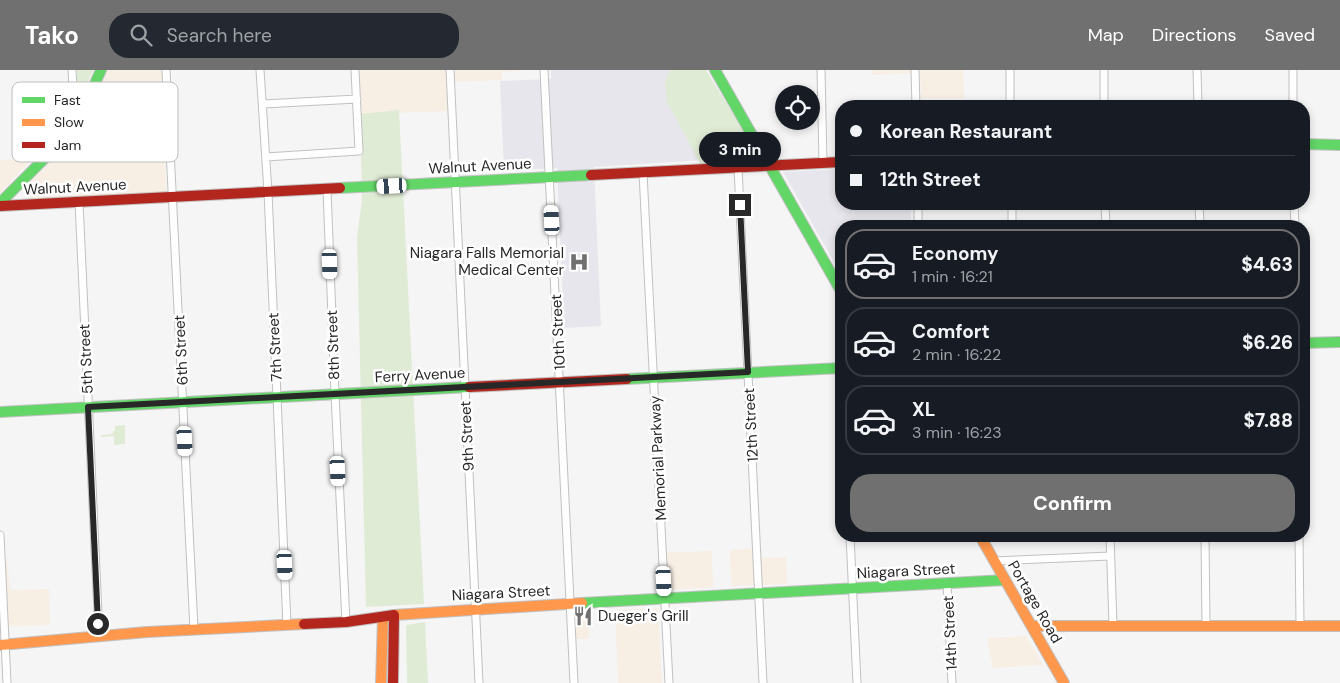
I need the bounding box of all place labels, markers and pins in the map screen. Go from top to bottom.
place label: Niagara Falls Memorial Medical Center [410,243,564,280]
hospital icon: Niagara Falls Memorial Medical Center [568,251,590,273]
restaurant icon: Dueger's Grill [572,605,594,627]
place label: Dueger's Grill [598,606,689,626]

